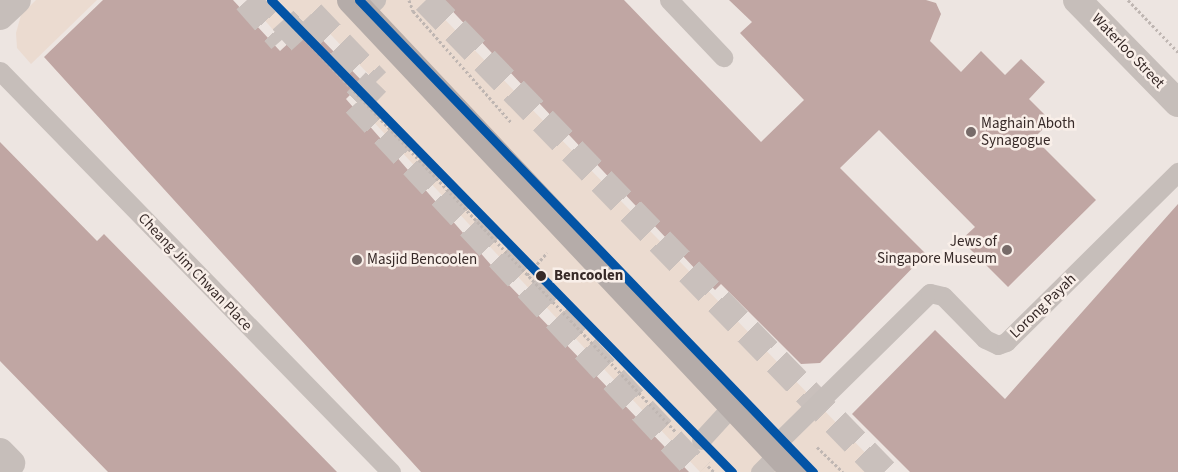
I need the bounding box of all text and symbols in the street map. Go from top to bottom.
street label: Waterloo Street [1088,10,1168,92]
place label: Maghain Aboth Synagogue [981,114,1075,149]
marker: Maghain Aboth Synagogue [965,126,977,138]
street label: Cheang Jim Chwan Place [134,209,256,335]
place label: Jews of Singapore Museum [877,232,997,267]
marker: Jews of Singapore Museum [1001,244,1013,256]
place label: Masjid Bencoolen [367,251,477,269]
marker: Masjid Bencoolen [351,254,363,266]
marker: Bencoolen [532,267,550,285]
place label: Bencoolen [554,267,623,285]
street label: Lorong Payah [1006,270,1080,342]

